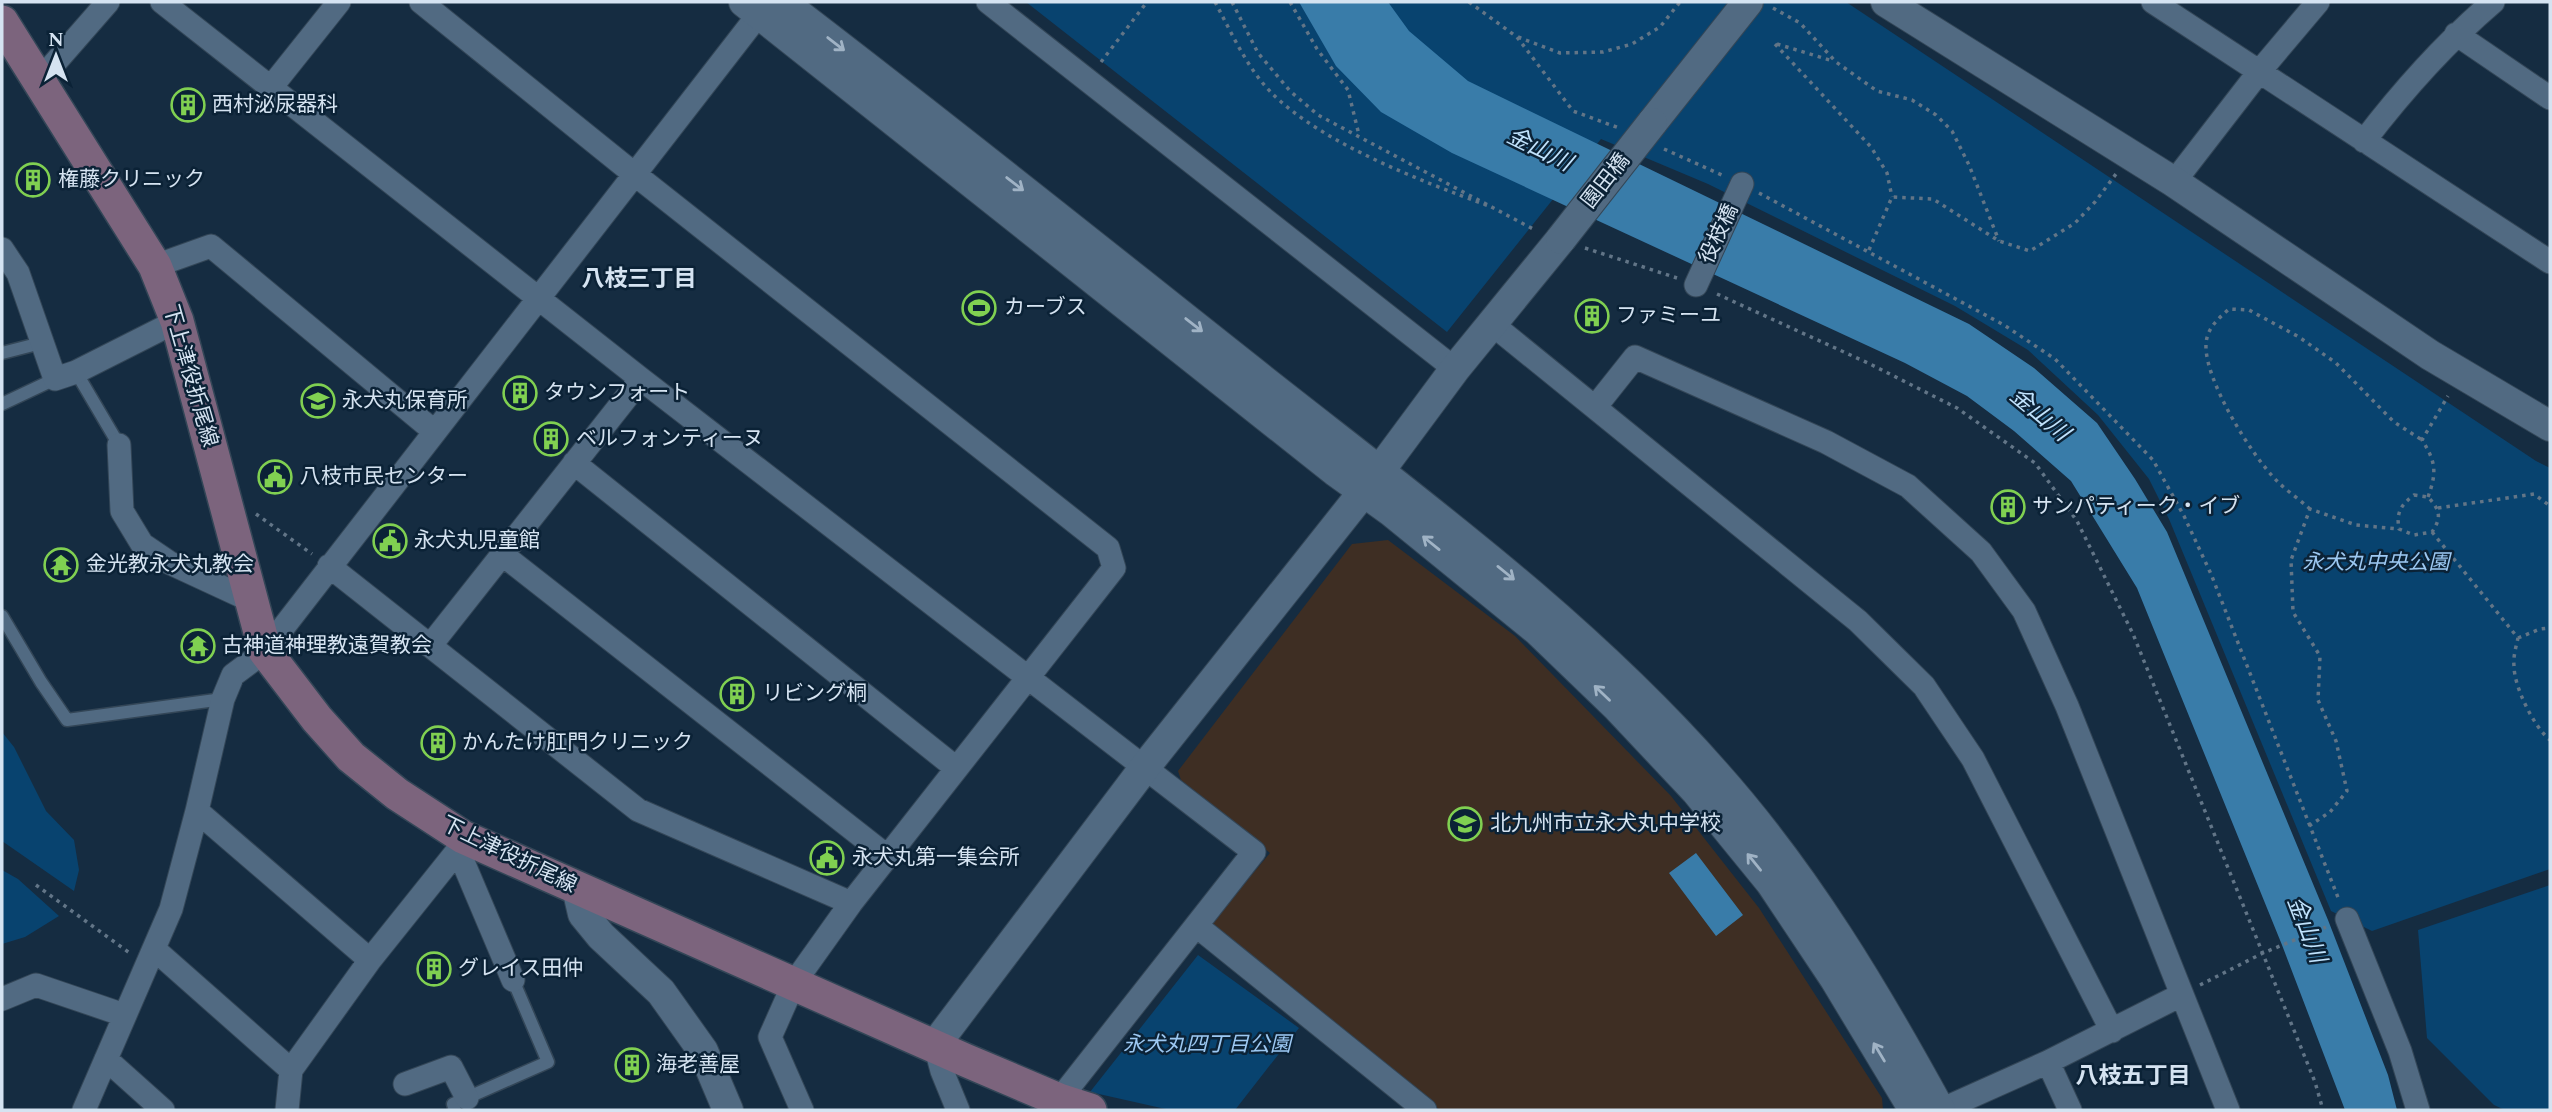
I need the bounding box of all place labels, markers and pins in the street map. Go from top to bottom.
building icon: 西村泌尿器科 [169,86,207,124]
place label: 西村泌尿器科 [212,89,338,121]
building icon: 権藤クリニック [14,161,52,199]
place label: 権藤クリニック [58,164,205,196]
sports icon: カーブス [960,289,998,327]
place label: カーブス [1004,292,1087,324]
building icon: ファミーユ [1573,297,1611,335]
place label: ファミーユ [1616,300,1721,332]
building icon: タウンフォート [501,374,539,412]
place label: タウンフォート [544,377,690,409]
school or university icon: 永犬丸保育所 [299,382,337,420]
place label: 永犬丸保育所 [342,385,468,417]
building icon: ベルフォンティーヌ [532,420,570,458]
place label: ベルフォンティーヌ [576,423,764,455]
public building icon: 八枝市民センター [256,458,294,496]
place label: 八枝市民センター [300,461,468,493]
building icon: サンパティーク・イブ [1989,488,2027,526]
place label: サンパティーク・イブ [2032,491,2240,523]
public building icon: 永犬丸児童館 [371,522,409,560]
place label: 永犬丸児童館 [414,525,540,557]
temple icon: 金光教永犬丸教会 [42,546,80,584]
place label: 金光教永犬丸教会 [86,549,254,581]
temple icon: 古神道神理教遠賀教会 [179,627,217,665]
place label: 古神道神理教遠賀教会 [222,630,432,662]
building icon: リビング桐 [718,675,756,713]
place label: リビング桐 [762,678,867,710]
building icon: かんたけ肛門クリニック [419,724,457,762]
place label: かんたけ肛門クリニック [462,727,693,759]
school or university icon: 北九州市立永犬丸中学校 [1446,805,1484,843]
place label: 北九州市立永犬丸中学校 [1490,808,1721,840]
public building icon: 永犬丸第一集会所 [808,839,846,877]
place label: 永犬丸第一集会所 [852,842,1020,874]
building icon: グレイス田仲 [415,950,453,988]
place label: グレイス田仲 [458,953,583,985]
building icon: 海老善屋 [613,1046,651,1084]
place label: 海老善屋 [656,1049,740,1081]

